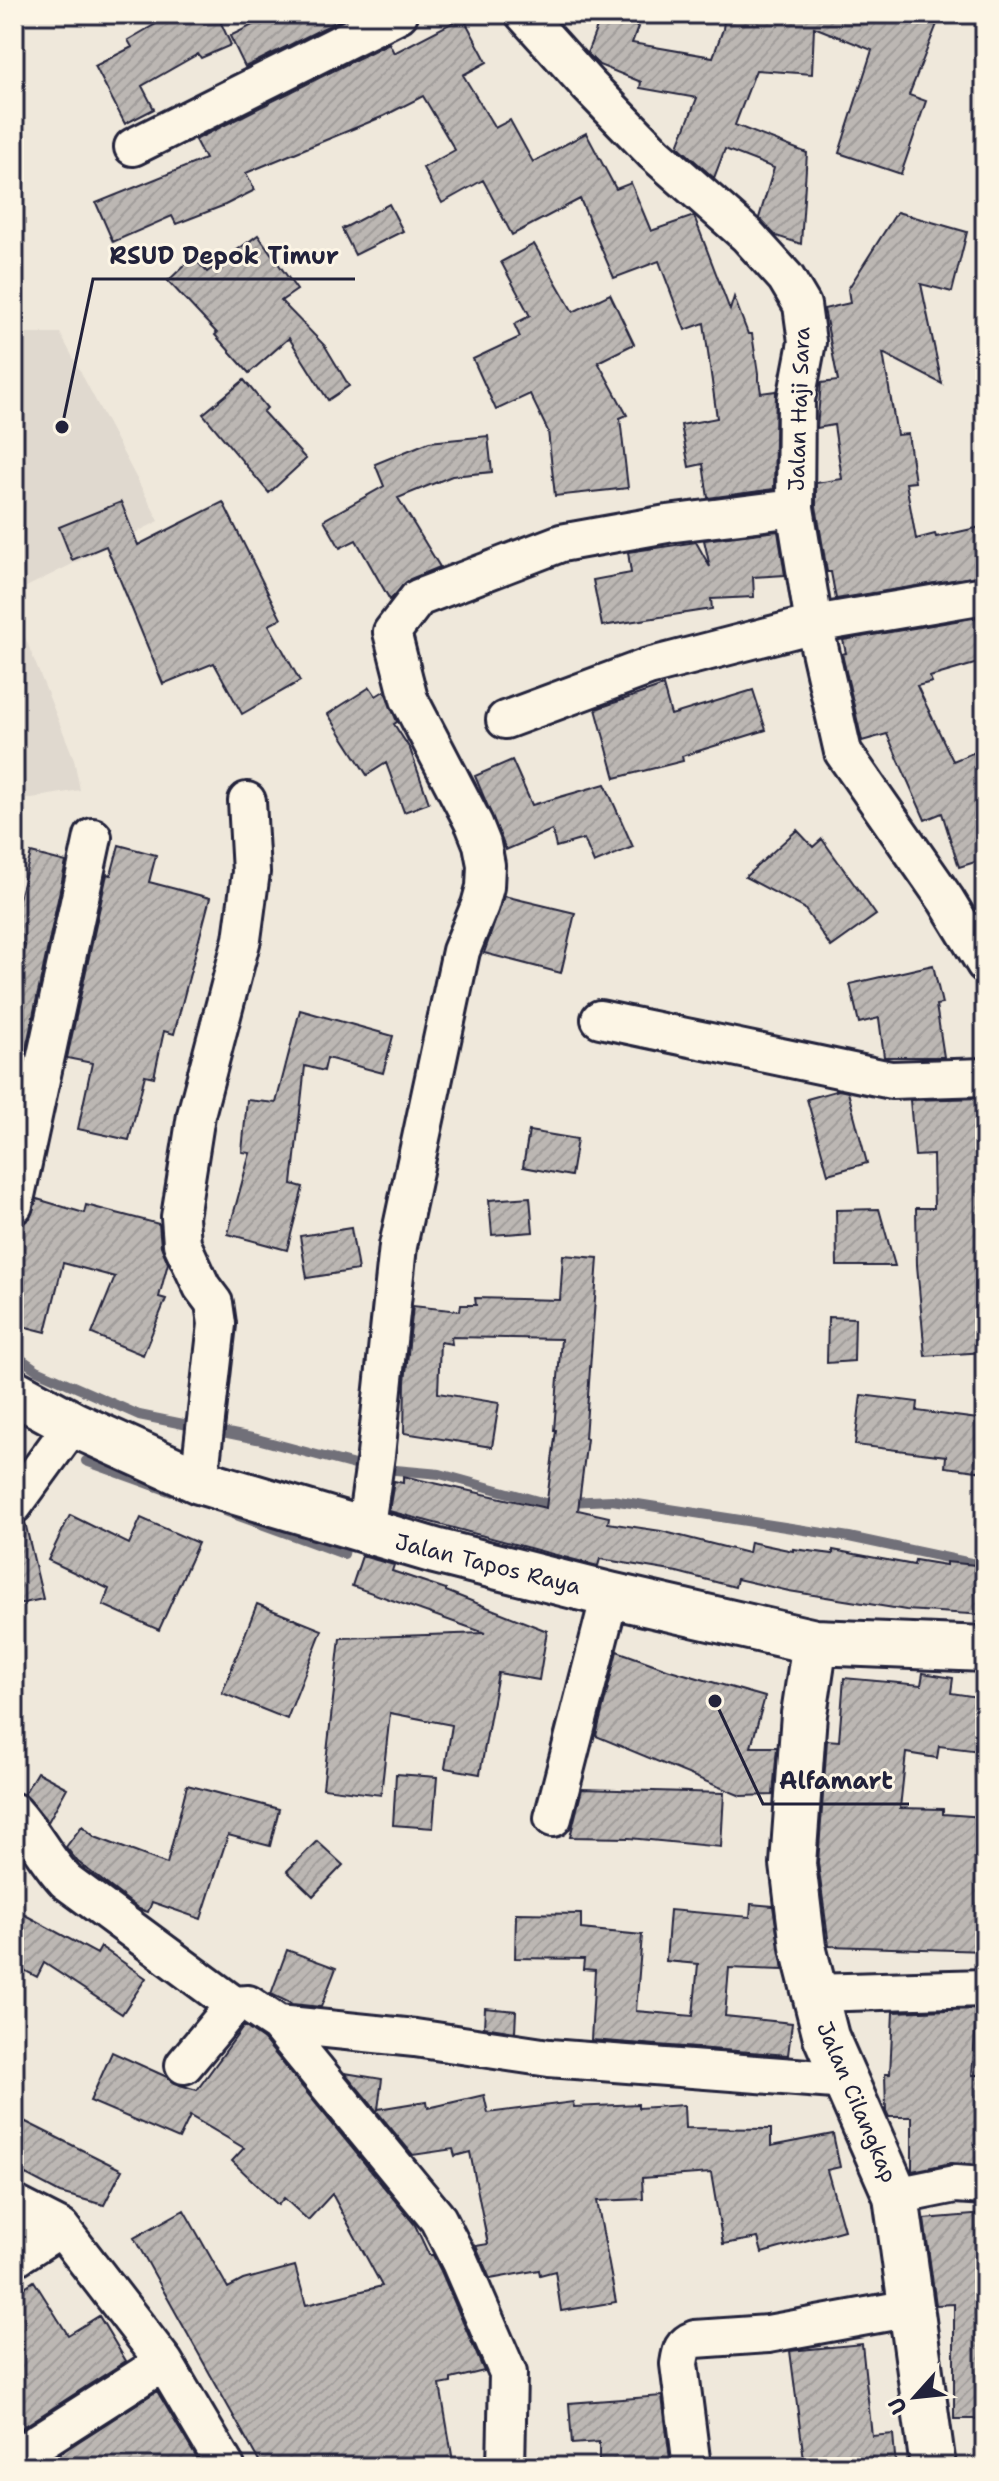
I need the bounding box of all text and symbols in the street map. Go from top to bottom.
callout: RSUD Depok Timur [93,231,355,279]
text: RSUD Depok Timur [109,240,339,272]
street label: Jalan Haji Sara [782,326,816,492]
street label: Jalan Tapos Raya [392,1527,584,1601]
callout: Alfamart [763,1756,909,1804]
text: Alfamart [779,1765,893,1797]
street label: Jalan Cilangkap [810,2017,904,2187]
north arrow [875,2357,955,2437]
text: U [881,2393,914,2419]

